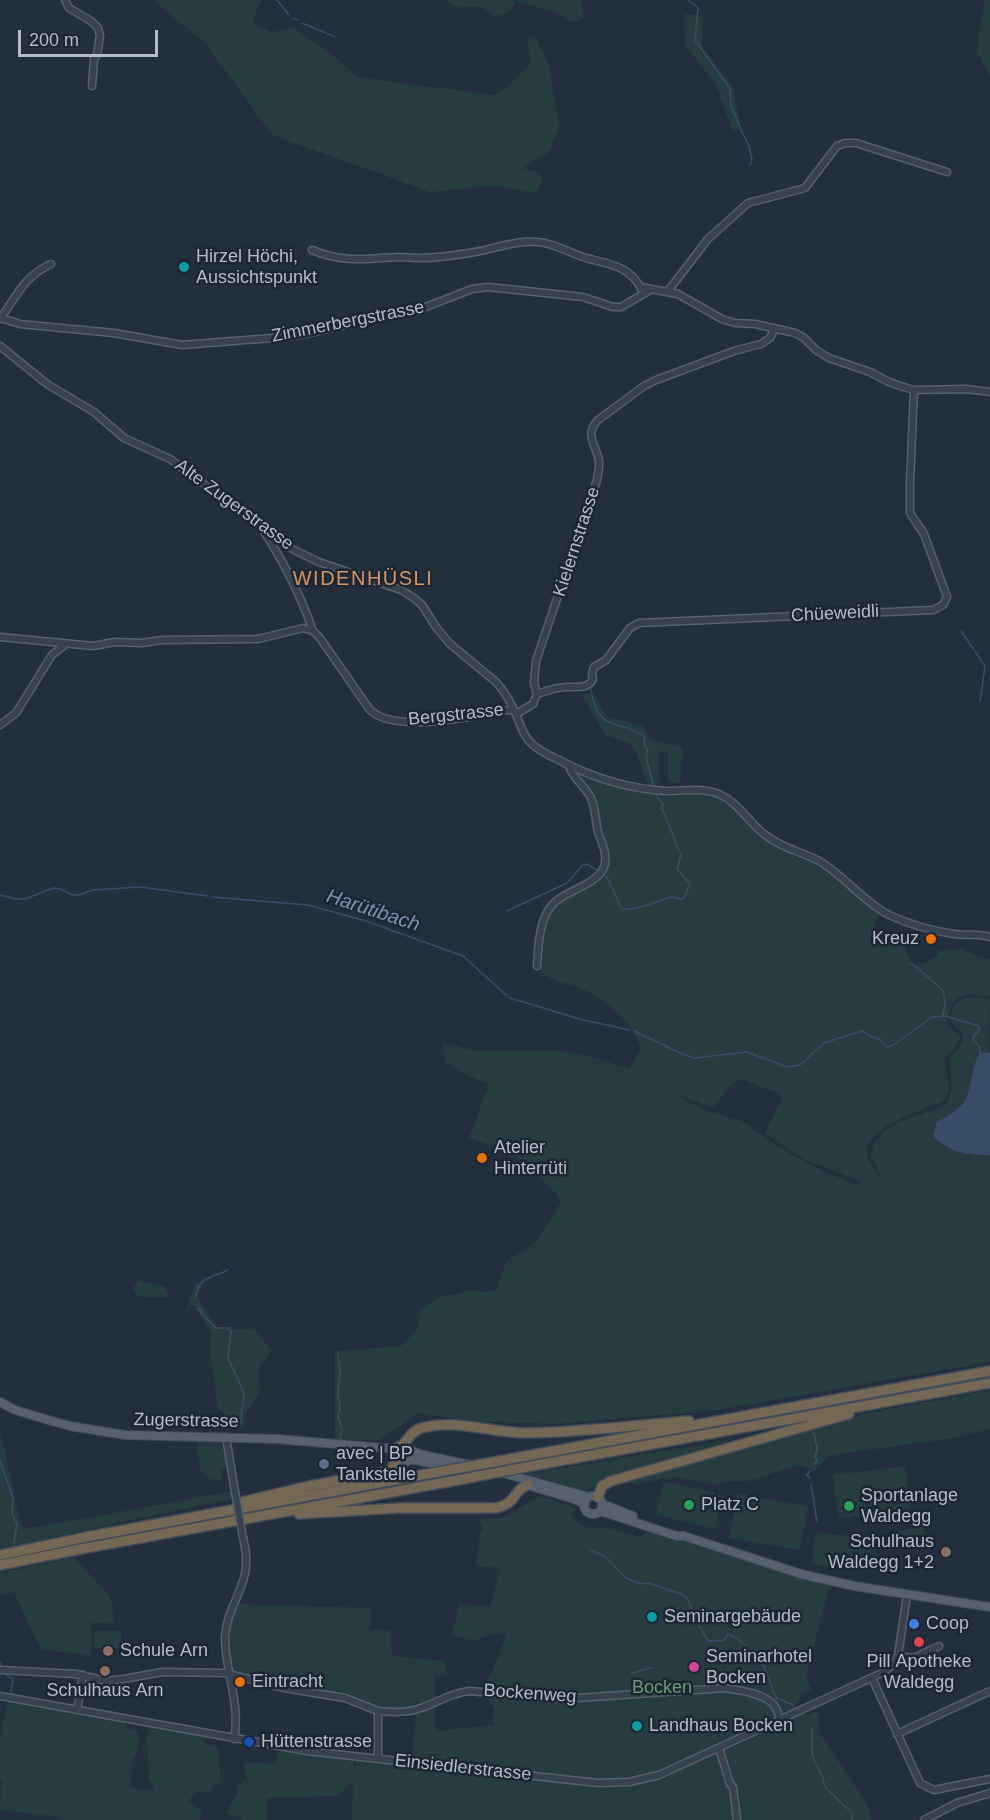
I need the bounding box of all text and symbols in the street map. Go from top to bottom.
scale bar [21,18,160,56]
text: 200 m [29,30,79,50]
place label: Hirzel Höchi, Aussichtspunkt [196,246,317,288]
marker: Hirzel Höchi, Aussichtspunkt [177,260,191,274]
street label: Zimmerbergstrasse [270,297,426,347]
street label: Alte Zugerstrasse [171,455,297,555]
street label: Kielernstrasse [549,484,605,600]
district label: WIDENHÜSLI [293,567,433,591]
street label: Chüeweidli [790,601,880,627]
street label: Bergstrasse [407,699,505,731]
water label: Harütibach [323,885,423,937]
place label: Kreuz [872,928,919,950]
marker: Kreuz [924,932,938,946]
place label: Atelier Hinterrüti [494,1137,567,1180]
marker: Atelier Hinterrüti [475,1151,489,1165]
street label: Zugerstrasse [133,1409,239,1433]
place label: avec | BP Tankstelle [336,1443,416,1486]
marker: avec | BP Tankstelle [317,1457,331,1471]
place label: Sportanlage Waldegg [861,1485,958,1528]
place label: Platz C [701,1494,759,1516]
marker: Platz C [682,1498,696,1512]
marker: Sportanlage Waldegg [842,1499,856,1513]
place label: Schulhaus Waldegg 1+2 [828,1531,934,1574]
marker: Schulhaus Waldegg 1+2 [939,1545,953,1559]
place label: Seminargebäude [664,1606,801,1628]
marker: Seminargebäude [645,1610,659,1624]
place label: Coop [926,1613,969,1635]
marker: Coop [907,1617,921,1631]
marker: Pill Apotheke Waldegg [912,1635,926,1649]
place label: Schule Arn [120,1640,208,1662]
marker: Schule Arn [101,1644,115,1658]
place label: Seminarhotel Bocken [706,1646,812,1688]
place label: Pill Apotheke Waldegg [866,1651,972,1694]
marker: Seminarhotel Bocken [687,1660,701,1674]
marker: Schulhaus Arn [98,1664,112,1678]
place label: Eintracht [252,1671,323,1693]
marker: Eintracht [233,1675,247,1689]
park label: Bocken [632,1677,692,1699]
place label: Schulhaus Arn [46,1680,164,1702]
street label: Bockenweg [483,1680,577,1708]
place label: Landhaus Bocken [649,1715,793,1737]
marker: Landhaus Bocken [630,1719,644,1733]
place label: Hüttenstrasse [261,1731,372,1753]
marker: Hüttenstrasse [242,1735,256,1749]
street label: Einsiedlerstrasse [394,1750,532,1786]

